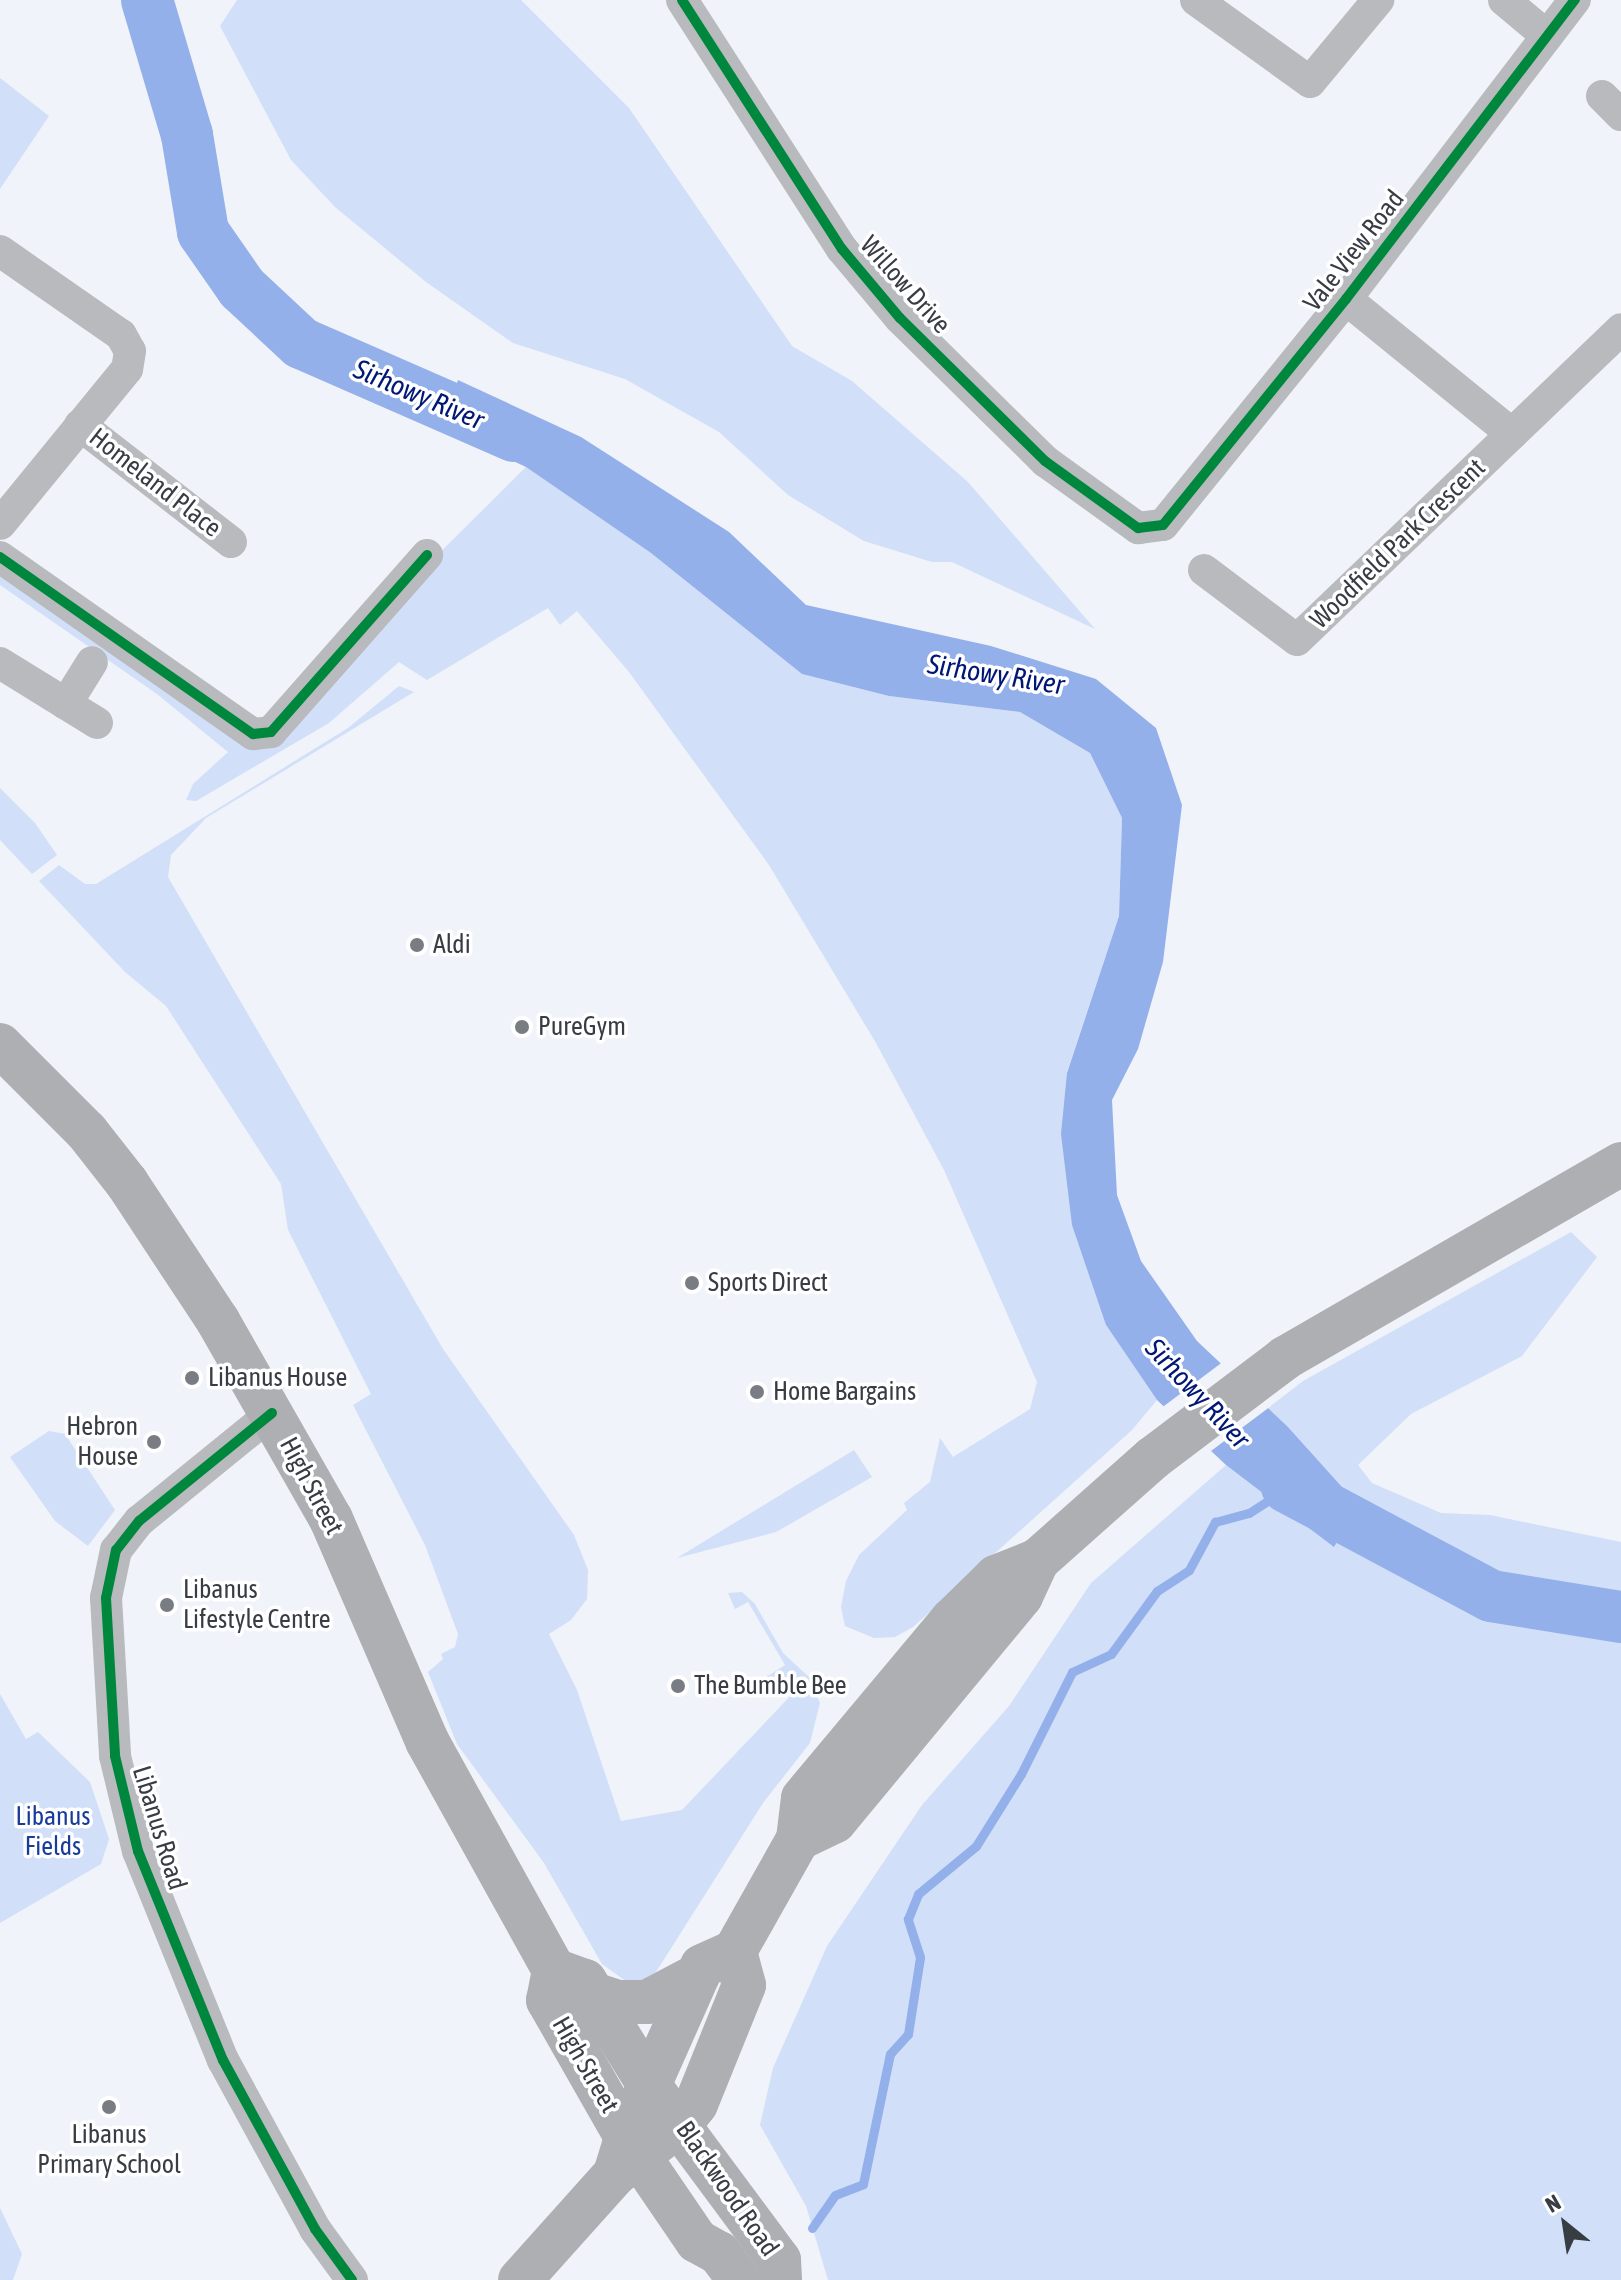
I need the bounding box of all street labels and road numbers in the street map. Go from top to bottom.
street label: Vale View Road [1297,184,1411,318]
street label: Willow Drive [853,230,957,340]
street label: Homeland Place [83,422,227,544]
street label: Woodfield Park Crescent [1304,452,1492,636]
street label: High Street [272,1432,350,1540]
street label: Libanus Road [125,1762,193,1894]
street label: High Street [545,2012,625,2118]
street label: Blackwood Road [669,2116,785,2262]

